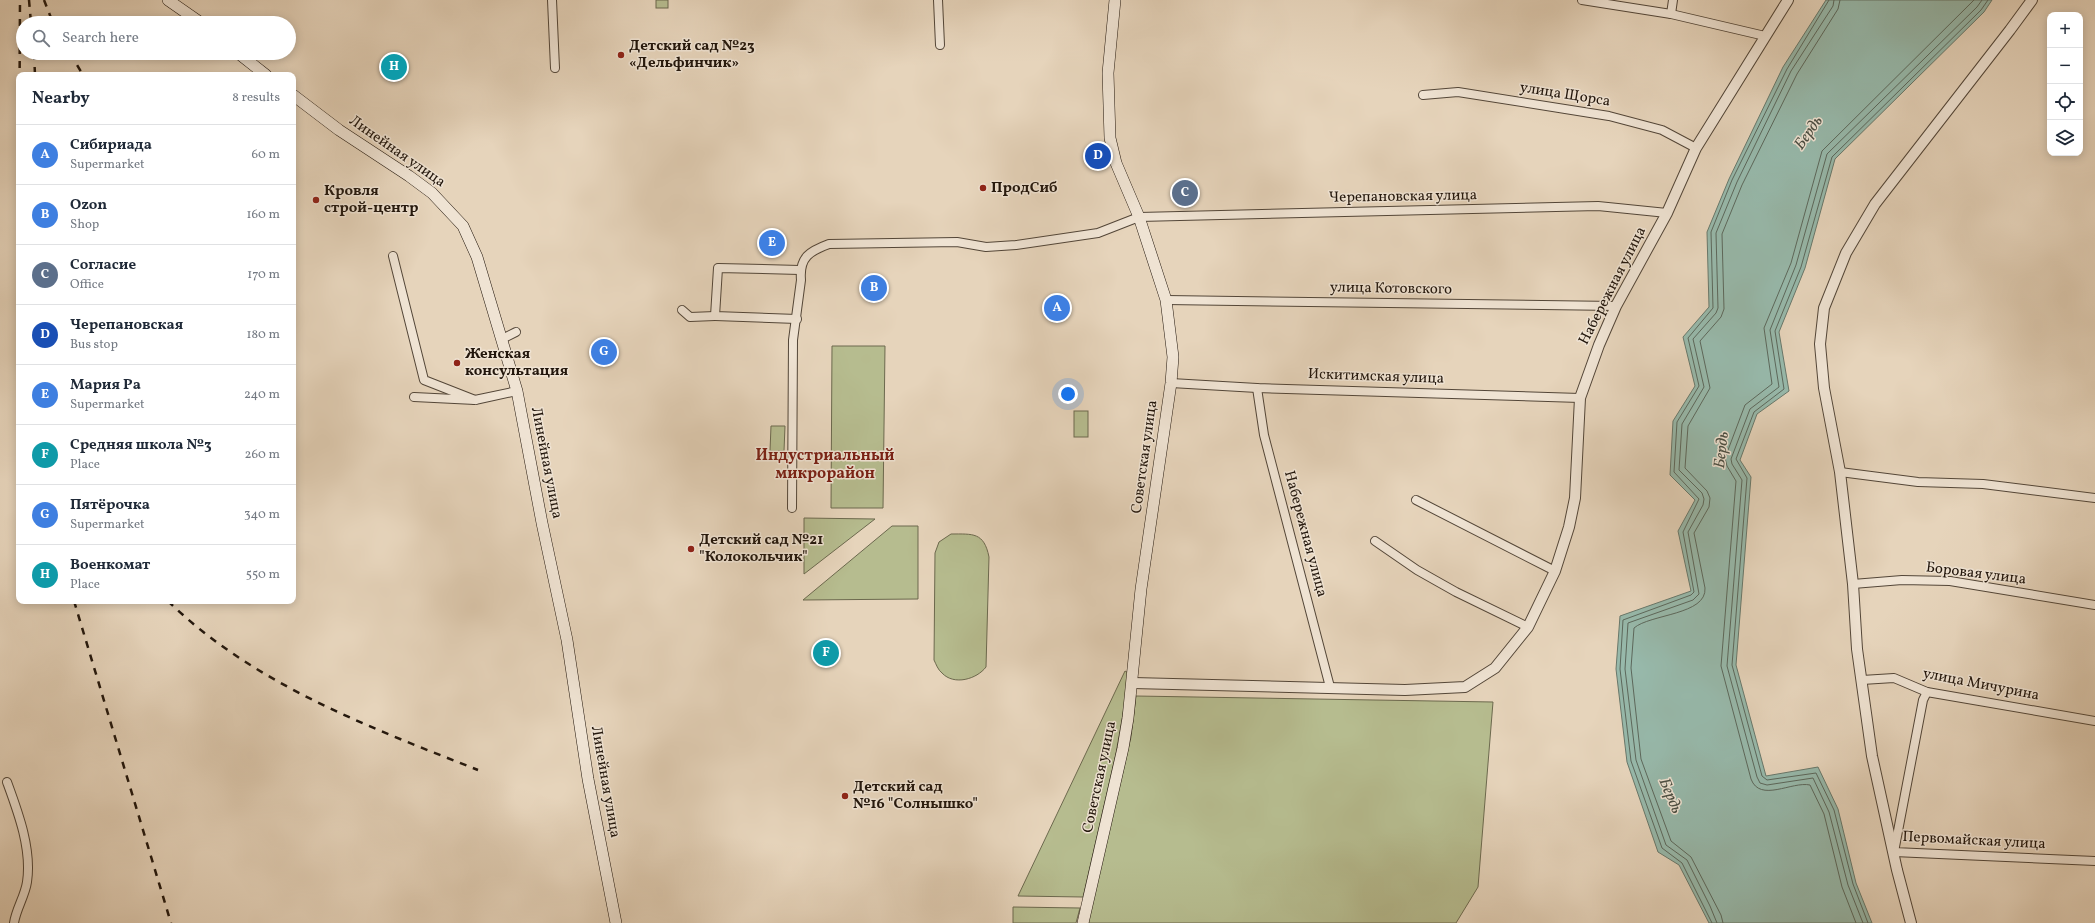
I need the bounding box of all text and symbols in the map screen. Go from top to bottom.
map controls [2047,12,2083,156]
button: + [2047,12,2083,48]
search box [16,16,296,60]
icon: search [30,27,52,49]
text: Search here [62,28,139,49]
place label: Детский сад №23 «Дельфинчик» [629,36,755,74]
button: − [2047,48,2083,84]
marker: Детский сад №23 «Дельфинчик» [616,50,626,60]
pin: H [381,52,407,82]
street label: улица Щорса [1518,77,1612,113]
button: locate [2047,84,2083,120]
text: Nearby [32,87,90,110]
text: 8 results [232,89,280,107]
street label: Линейная улица [345,111,449,193]
water label: Бердь [1790,111,1829,154]
button: layers [2047,120,2083,156]
text: Сибириада [70,135,152,156]
pin: D [1085,141,1111,171]
text: A [40,146,50,164]
text: 60 m [252,146,280,164]
text: Supermarket [70,156,145,174]
place label: ПродСиб [991,178,1058,199]
pin: C [1172,178,1198,208]
place label: Кровля строй-центр [324,181,419,219]
marker: ПродСиб [978,183,988,193]
street label: Черепановская улица [1329,185,1477,209]
text: Ozon [70,195,107,216]
marker: Кровля строй-центр [311,195,321,205]
text: B [41,206,49,224]
text: 160 m [246,206,280,224]
text: Shop [70,216,99,234]
street label: Набережная улица [1574,223,1652,349]
pin: E [759,228,785,258]
text: Согласие [70,255,136,276]
text: C [41,266,49,284]
text: 170 m [247,266,280,284]
pin: B [861,273,887,303]
text: Office [70,276,104,294]
street label: улица Котовского [1330,277,1452,301]
pin: A [1044,293,1070,323]
text: Черепановская [70,315,183,336]
text: D [40,326,50,344]
text: 180 m [246,326,280,344]
text: Bus stop [70,336,118,354]
pin: G [591,337,617,367]
place label: Женская консультация [465,344,569,382]
marker: Женская консультация [452,358,462,368]
street label: Искитимская улица [1308,364,1444,390]
text: Мария Ра [70,375,141,396]
your location [1058,384,1078,404]
text: E [41,386,49,404]
text: 240 m [244,386,280,404]
text: Supermarket [70,396,145,414]
street label: Советская улица [1127,399,1163,515]
street label: Линейная улица [525,405,567,521]
water label: Бердь [1709,430,1735,469]
text: Средняя школа №3 [70,435,212,456]
district label: Индустриальный микрорайон [755,445,895,485]
text: F [41,446,49,464]
text: 260 m [245,446,280,464]
text: Place [70,456,100,474]
street label: Набережная улица [1278,468,1332,600]
text: Пятёрочка [70,495,150,516]
text: G [40,506,50,524]
text: 340 m [244,506,280,524]
text: Supermarket [70,516,145,534]
place label: Детский сад №21 "Колокольчик" [699,530,823,568]
marker: Детский сад №21 "Колокольчик" [686,544,696,554]
text: Военкомат [70,555,150,576]
street label: Боровая улица [1925,557,2027,591]
text: H [40,566,50,584]
text: 550 m [246,566,280,584]
text: Place [70,576,100,594]
pin: F [813,638,839,668]
street label: улица Мичурина [1921,663,2041,707]
street label: Советская улица [1078,719,1122,835]
street label: Линейная улица [585,724,625,840]
water label: Бердь [1653,775,1687,817]
place label: Детский сад №16 "Солнышко" [853,777,978,815]
marker: Детский сад №16 "Солнышко" [840,791,850,801]
street label: Первомайская улица [1902,827,2046,855]

